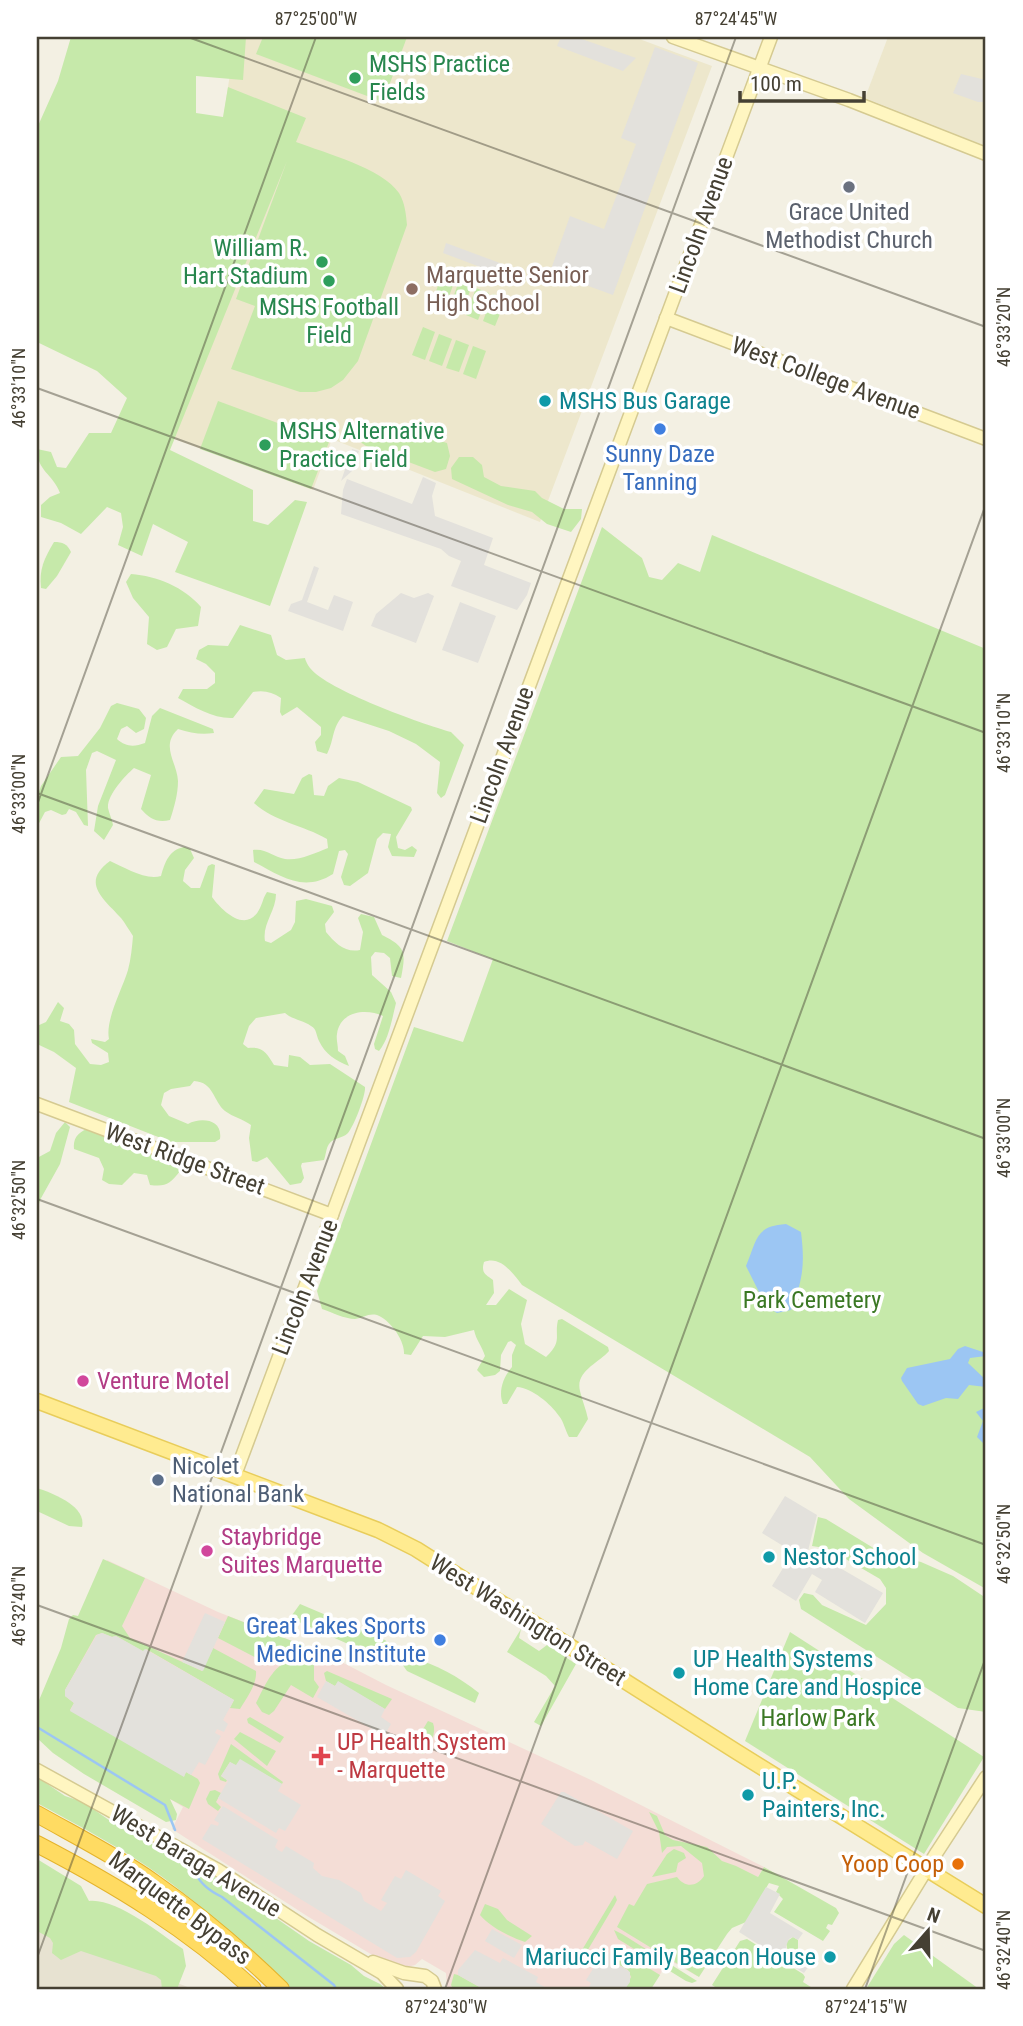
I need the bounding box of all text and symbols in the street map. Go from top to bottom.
text: 87°25'00"W [275,8,358,29]
text: 87°24'45"W [695,8,778,29]
place label: MSHS Practice Fields [369,50,510,106]
scale bar [740,60,864,104]
marker: MSHS Practice Fields [347,70,363,86]
text: 100 m [750,72,802,96]
street label: Lincoln Avenue [663,153,739,297]
marker: Grace United Methodist Church [841,179,857,195]
place label: Grace United Methodist Church [765,198,933,254]
place label: William R. Hart Stadium [183,234,308,290]
marker: William R. Hart Stadium [314,254,330,270]
place label: Marquette Senior High School [426,261,589,317]
marker: MSHS Football Field [321,273,337,289]
marker: Marquette Senior High School [404,281,420,297]
text: 46°33'20"N [993,287,1014,367]
place label: MSHS Football Field [259,293,399,349]
street label: West College Avenue [728,331,924,425]
text: 46°33'10"N [8,348,29,428]
place label: MSHS Bus Garage [559,387,731,415]
marker: MSHS Bus Garage [537,393,553,409]
place label: MSHS Alternative Practice Field [279,417,445,473]
marker: Sunny Daze Tanning [652,421,668,437]
marker: MSHS Alternative Practice Field [257,437,273,453]
place label: Sunny Daze Tanning [605,440,715,496]
street label: Lincoln Avenue [464,683,540,827]
text: 46°33'10"N [993,693,1014,773]
text: 46°33'00"N [8,754,29,834]
text: 46°33'00"N [993,1098,1014,1178]
street label: West Ridge Street [101,1117,269,1201]
text: 46°32'50"N [8,1160,29,1240]
street label: Lincoln Avenue [266,1215,344,1359]
park label: Park Cemetery [743,1286,881,1314]
place label: Venture Motel [97,1367,229,1395]
marker: Venture Motel [75,1373,91,1389]
place label: Nicolet National Bank [172,1452,304,1508]
marker: Nicolet National Bank [150,1472,166,1488]
text: 46°32'50"N [993,1504,1014,1584]
place label: Staybridge Suites Marquette [221,1523,382,1579]
marker: Staybridge Suites Marquette [199,1543,215,1559]
place label: Nestor School [783,1543,917,1571]
street label: West Washington Street [425,1548,631,1692]
marker: Nestor School [761,1549,777,1565]
text: 46°32'40"N [8,1566,29,1646]
place label: Great Lakes Sports Medicine Institute [246,1612,426,1668]
marker: Great Lakes Sports Medicine Institute [432,1632,448,1648]
place label: UP Health Systems Home Care and Hospice [693,1645,922,1701]
marker: UP Health Systems Home Care and Hospice [671,1665,687,1681]
park label: Harlow Park [760,1704,876,1732]
place label: UP Health System - Marquette [337,1728,506,1784]
marker: UP Health System - Marquette [311,1746,331,1766]
place label: U.P. Painters, Inc. [762,1767,886,1823]
marker: U.P. Painters, Inc. [740,1787,756,1803]
street label: West Baraga Avenue [106,1799,286,1923]
street label: Marquette Bypass [103,1845,257,1971]
place label: Yoop Coop [841,1850,944,1878]
marker: Yoop Coop [950,1856,966,1872]
north arrow [894,1896,964,1966]
text: N [924,1903,943,1928]
text: 46°32'40"N [993,1910,1014,1990]
place label: Mariucci Family Beacon House [525,1943,816,1971]
marker: Mariucci Family Beacon House [822,1949,838,1965]
text: 87°24'30"W [405,1996,488,2017]
text: 87°24'15"W [825,1996,908,2017]

